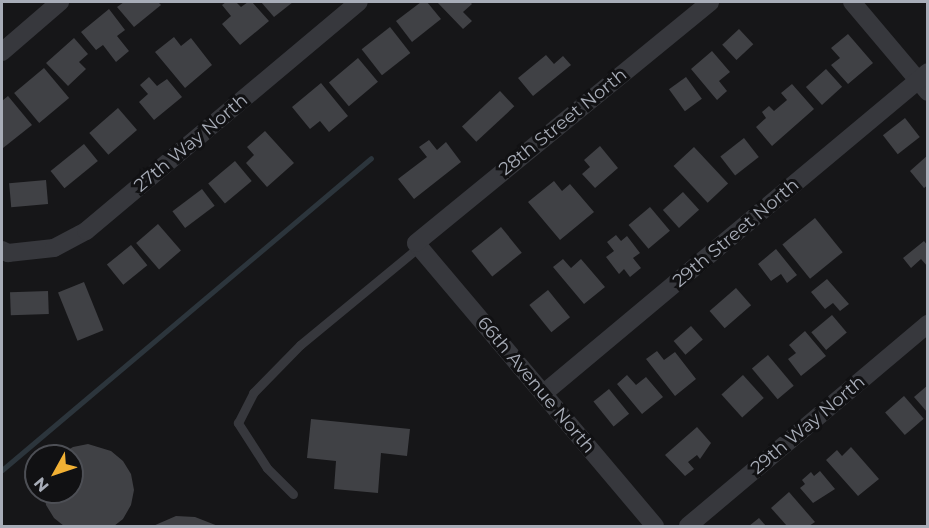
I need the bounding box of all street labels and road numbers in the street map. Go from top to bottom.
street label: 28th Street North [495,64,631,180]
street label: 27th Way North [130,89,252,197]
street label: 29th Street North [669,174,803,292]
street label: 66th Avenue North [473,312,599,458]
street label: 29th Way North [747,371,869,479]

